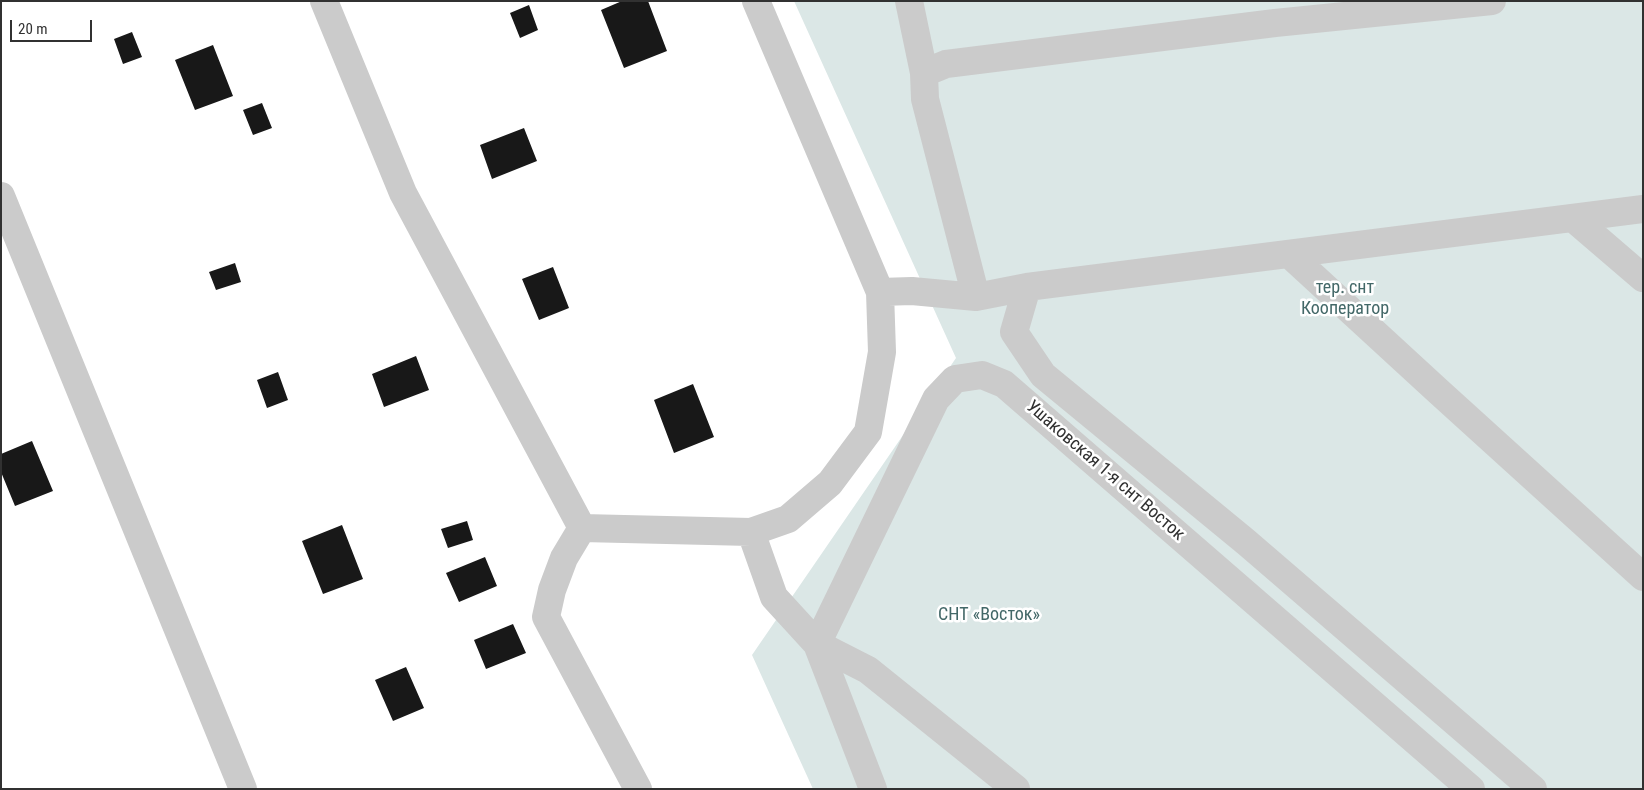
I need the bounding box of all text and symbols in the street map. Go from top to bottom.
scale bar [12,10,95,42]
text: 20 m [18,20,48,38]
park label: тер. снт Кооператор [1301,277,1389,320]
street label: Ушаковская 1-я снт Восток [1021,396,1189,546]
park label: СНТ «Восток» [938,604,1040,626]

